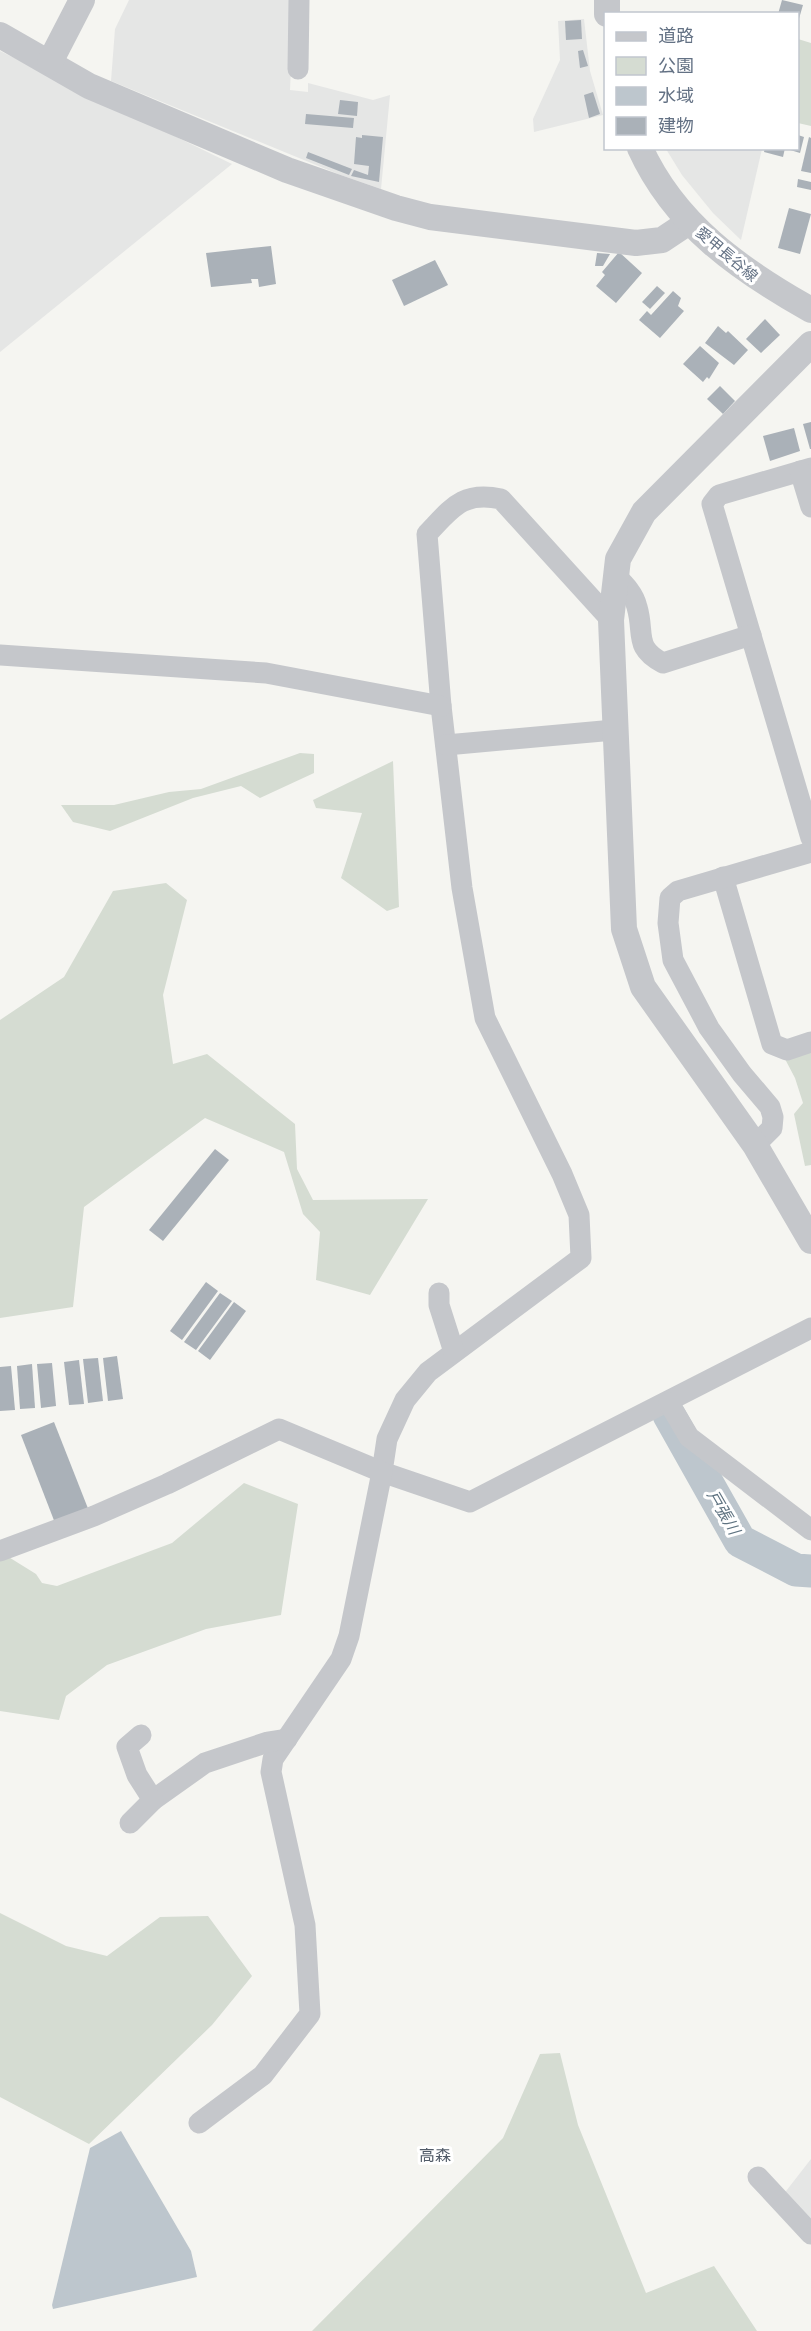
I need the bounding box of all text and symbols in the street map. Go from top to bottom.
legend [604,12,799,150]
text: 道路 [658,23,694,48]
text: 公園 [658,53,694,78]
text: 水域 [658,83,694,108]
text: 建物 [658,113,694,138]
street label: 愛甲長谷線 [692,222,762,286]
water label: 戸張川 [702,1486,747,1540]
district label: 高森 [419,2144,451,2166]

